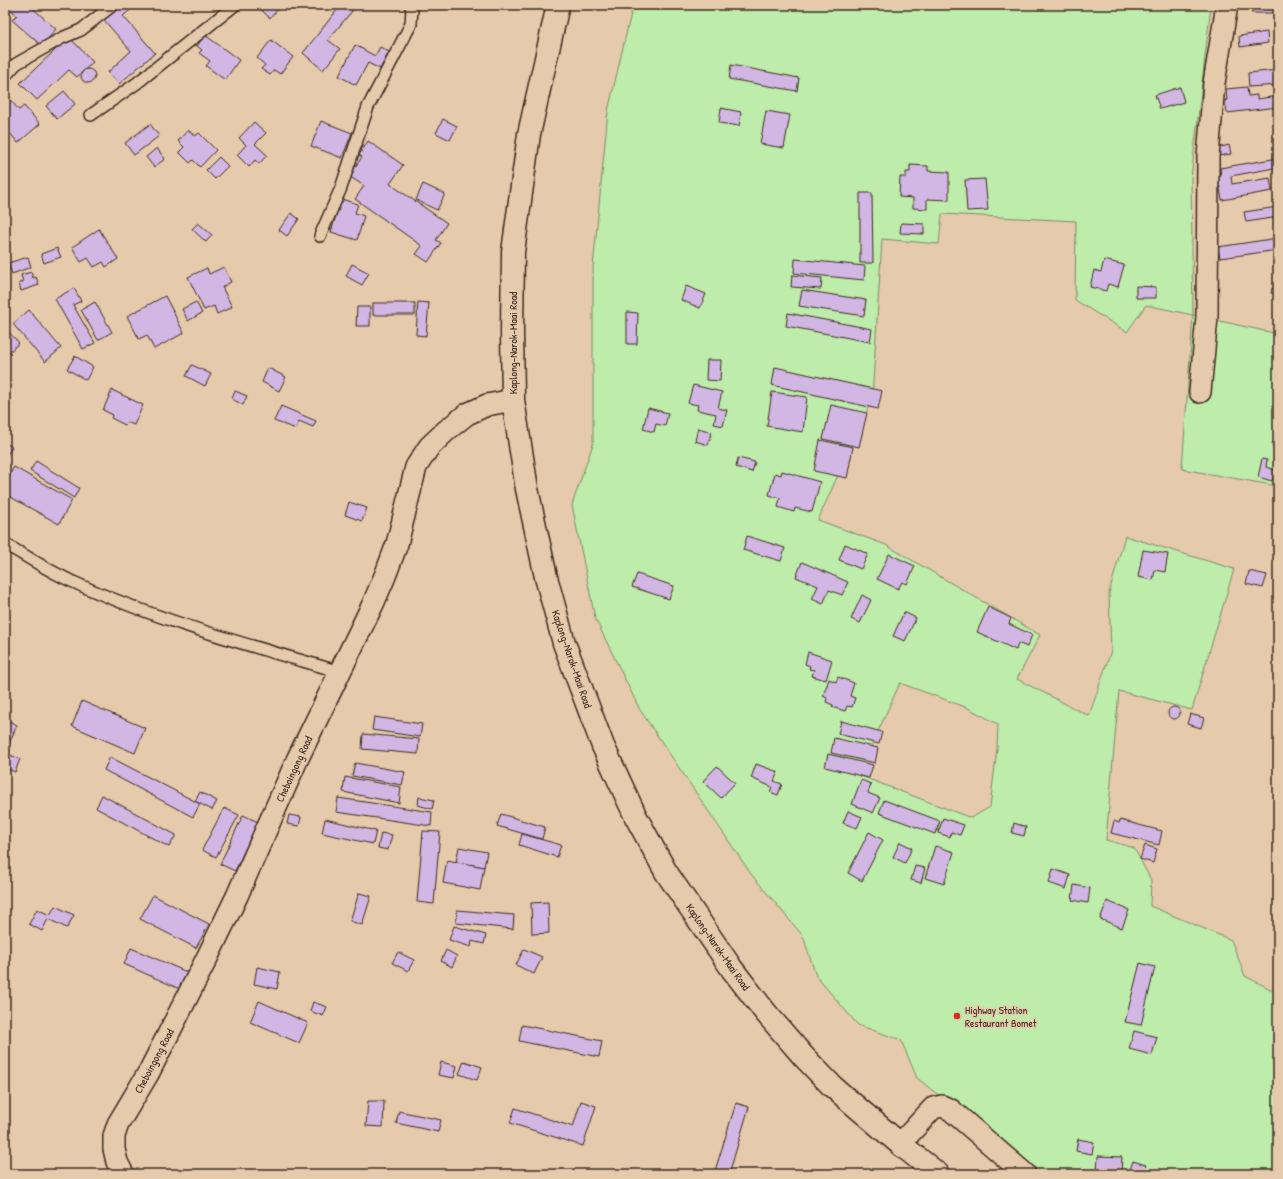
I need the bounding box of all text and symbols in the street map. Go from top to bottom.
street label: Kaplong-Narok-Maai Road [506,291,520,394]
street label: Kaplong-Narok-Maai Road [549,608,596,710]
street label: Cheboingong Road [273,733,316,804]
street label: Kaplong-Narok-Maai Road [683,901,754,994]
place label: Highway Station Restaurant Bomet [965,1003,1037,1030]
marker: Highway Station Restaurant Bomet [952,1011,962,1021]
street label: Cheboingong Road [131,1026,177,1096]

